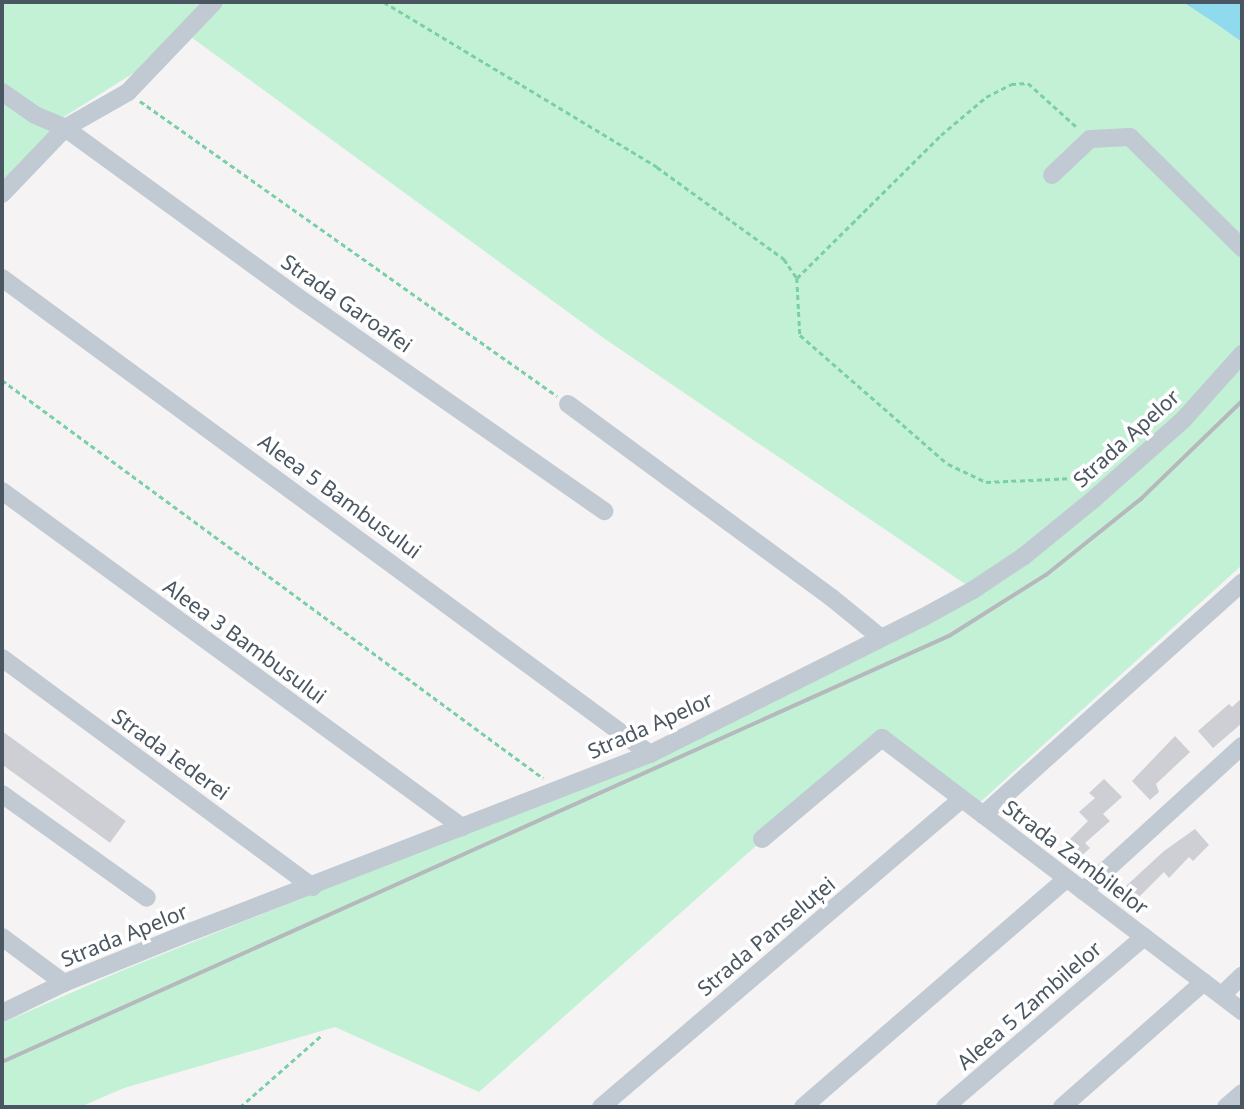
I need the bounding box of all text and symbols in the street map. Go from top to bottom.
street label: Strada Garoafei [277,249,417,357]
street label: Strada Apelor [1068,384,1184,492]
street label: Aleea 5 Bambusului [254,428,426,564]
street label: Aleea 3 Bambusului [159,573,331,709]
street label: Strada Apelor [584,686,716,764]
street label: Strada Iederei [108,703,234,805]
street label: Strada Zambilelor [998,794,1154,920]
street label: Strada Panseluței [692,871,840,1001]
street label: Strada Apelor [57,898,191,972]
street label: Aleea 5 Zambilelor [952,935,1106,1075]

